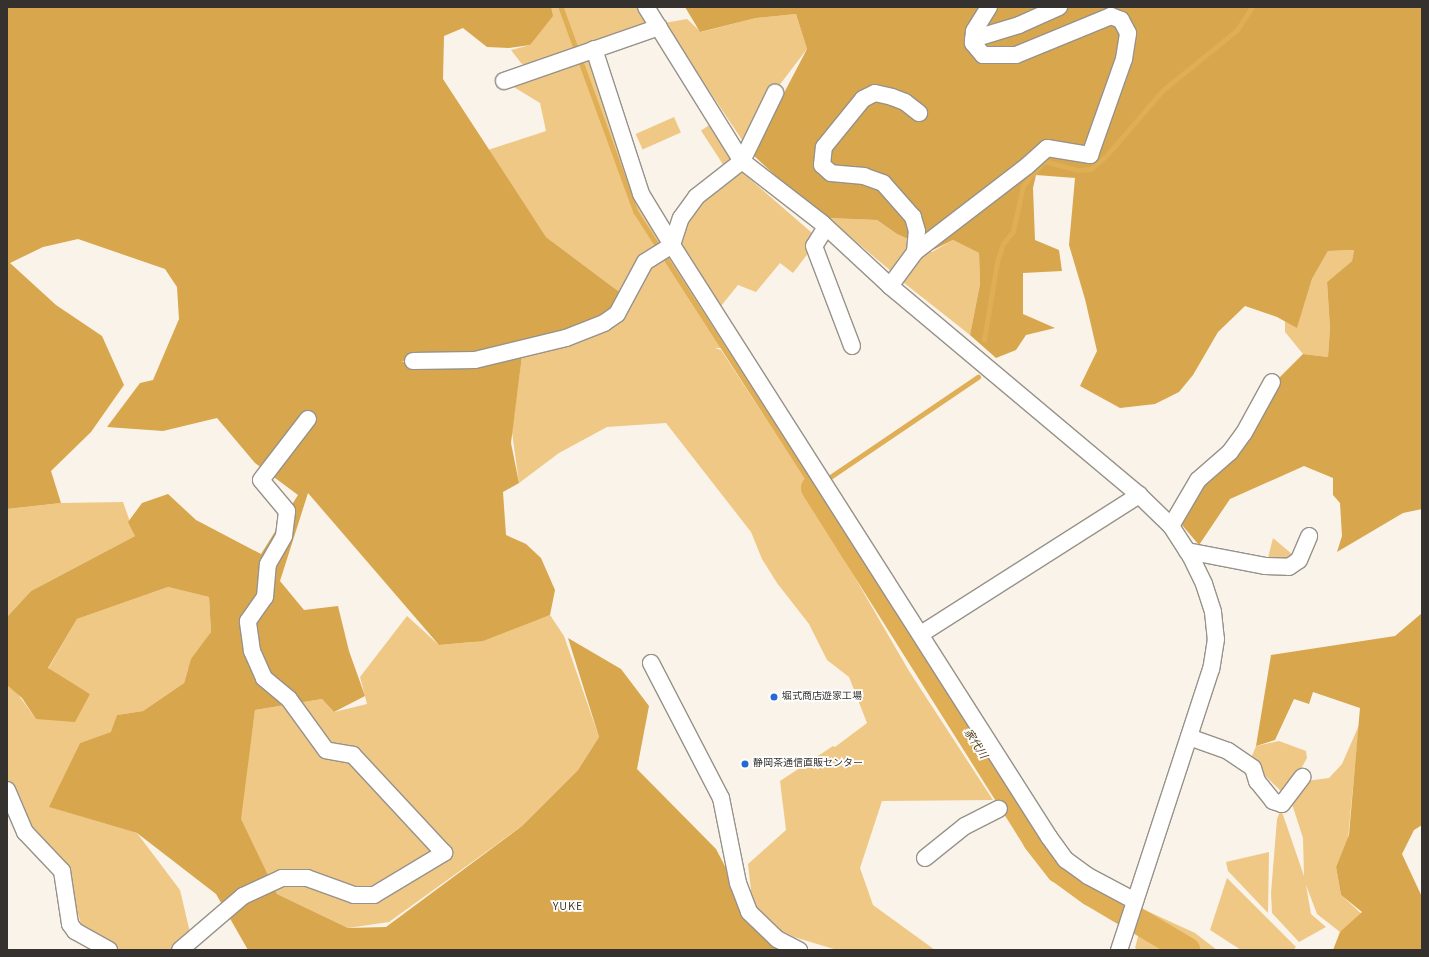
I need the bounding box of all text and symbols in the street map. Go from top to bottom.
place label: 堀式商店遊家工場 [782,691,862,703]
marker: 堀式商店遊家工場 [769,692,779,702]
water label: 家代川 [961,727,989,761]
place label: 静岡茶通信直販センター [753,758,863,770]
marker: 静岡茶通信直販センター [740,759,750,769]
district label: YUKE [553,900,583,914]

